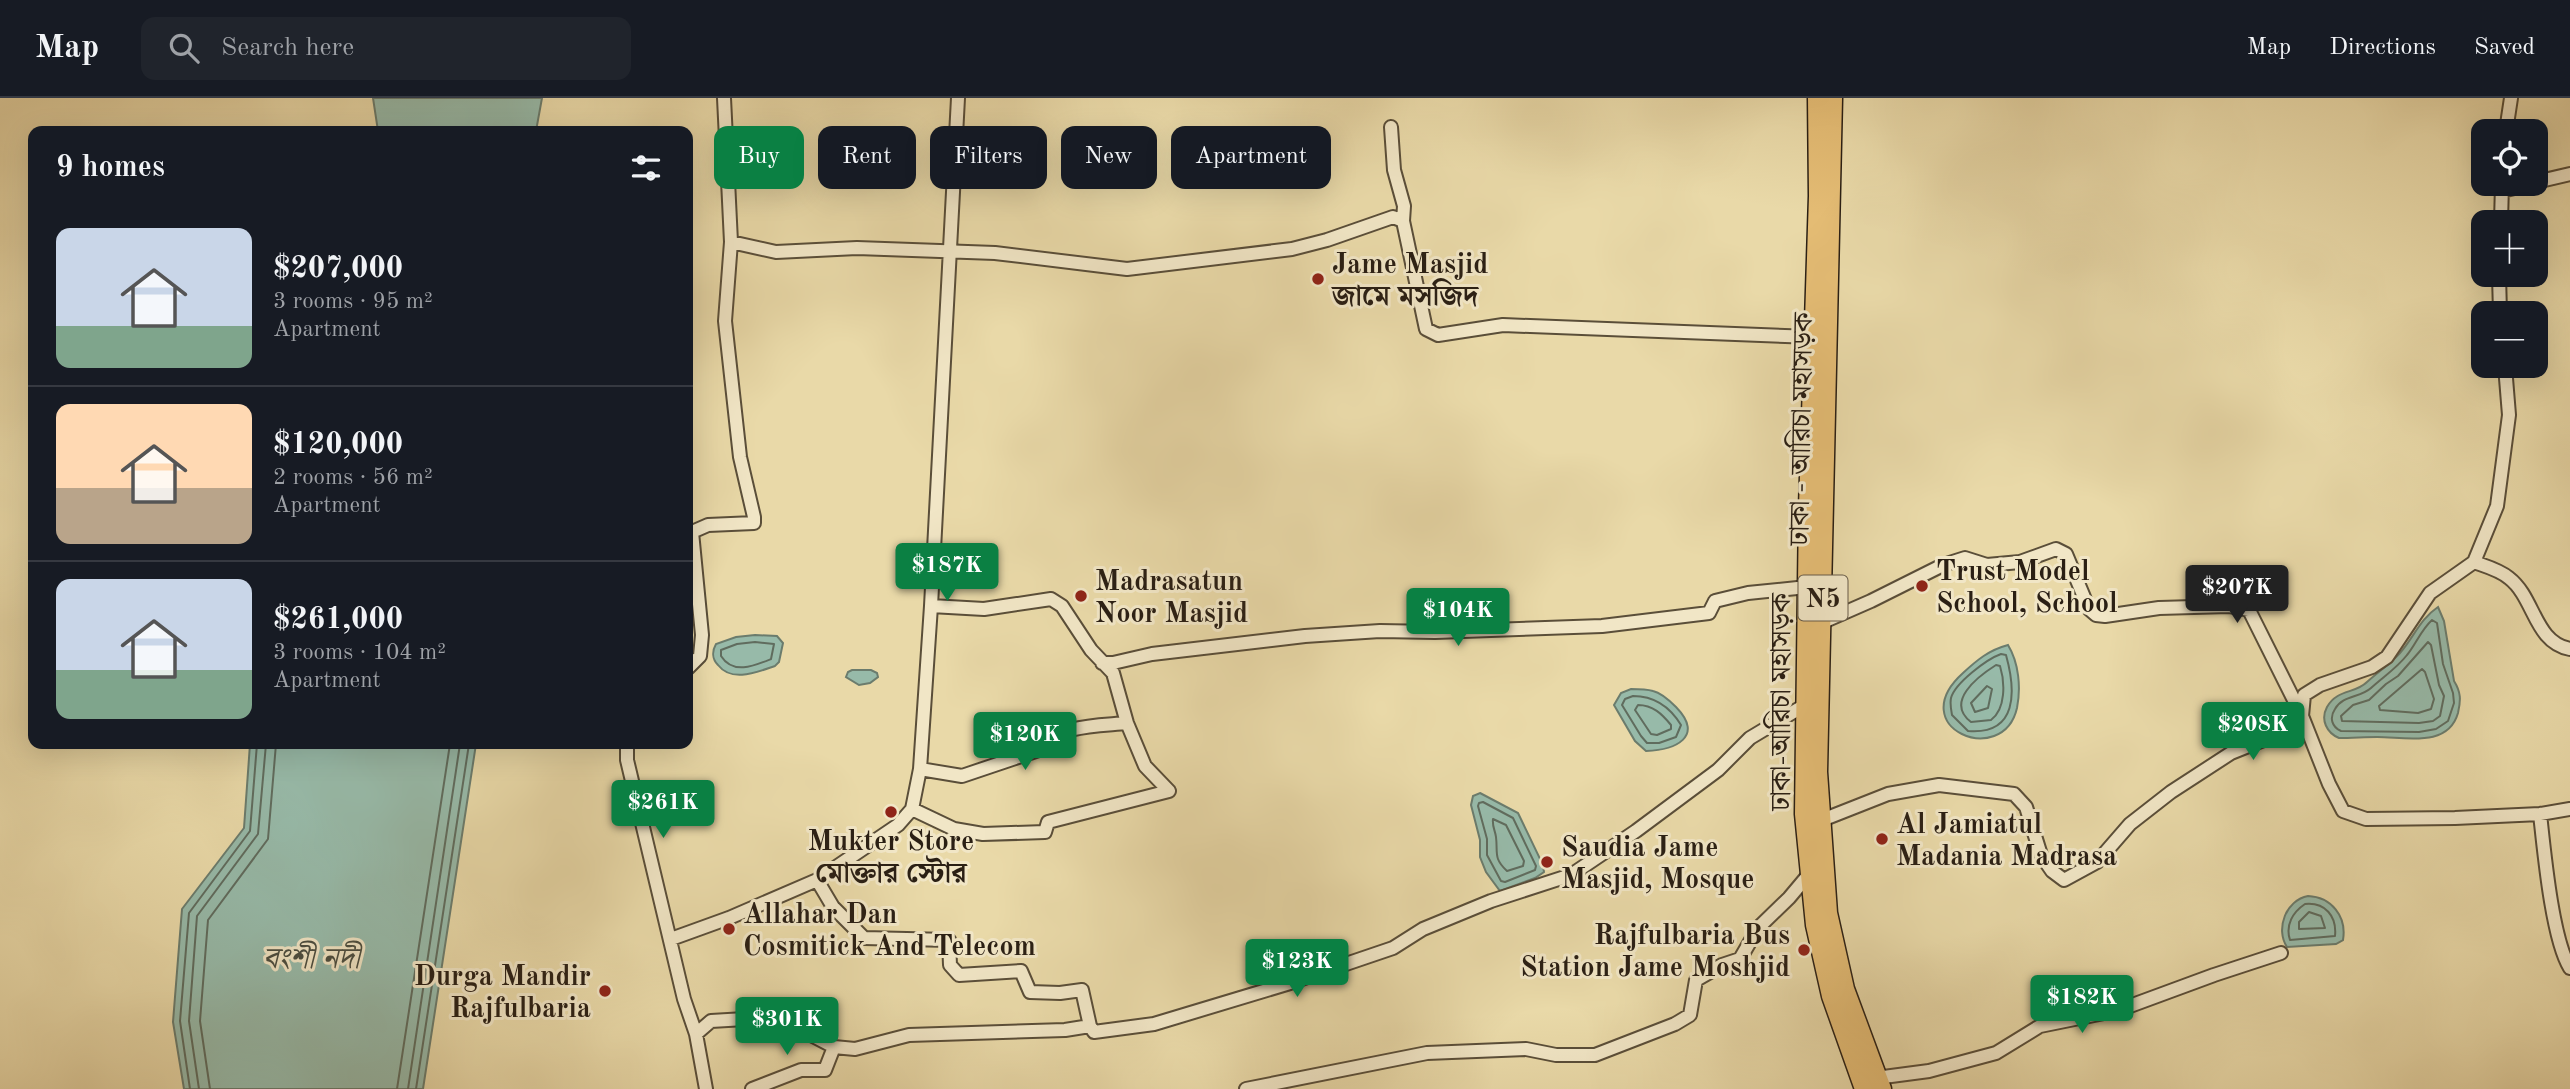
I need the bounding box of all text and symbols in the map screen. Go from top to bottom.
search box [141,17,631,80]
icon: search [165,29,203,67]
text: Map [35,32,99,65]
text: Search here [221,35,354,61]
text: Map [2247,36,2291,60]
text: Directions [2329,36,2436,60]
text: Saved [2474,36,2535,60]
map controls [2471,119,2548,378]
button: locate [2471,119,2548,196]
chip: Buy [714,126,804,189]
chip: Rent [818,126,916,189]
chip: Filters [930,126,1047,189]
chip: New [1061,126,1157,189]
chip: Apartment [1171,126,1331,189]
icon: filters [627,149,665,187]
text: 9 homes [56,153,165,183]
button: + [2471,210,2548,287]
place label: Jame Masjid জামে মসজিদ [1331,252,1488,312]
text: $207,000 [273,254,403,284]
icon: home [112,256,196,340]
marker: Jame Masjid জামে মসজিদ [1310,271,1326,287]
text: 3 rooms · 95 m² [273,290,433,313]
button: − [2471,301,2548,378]
street label: ঢাকা - আরিচা মহাসড়ক [1781,311,1819,547]
text: Apartment [273,318,381,341]
text: $120,000 [273,430,403,460]
icon: home [112,432,196,516]
text: 2 rooms · 56 m² [273,466,433,489]
text: Apartment [273,494,381,517]
pin: $187K [898,544,996,603]
text: $187K [911,554,983,577]
place label: Trust Model School, School [1936,559,2118,619]
pin: $207K [2188,566,2286,625]
place label: Madrasatun Noor Masjid [1095,569,1248,629]
road number: N5 [1798,576,1848,620]
text: $207K [2201,576,2273,599]
marker: Trust Model School, School [1914,578,1930,594]
marker: Madrasatun Noor Masjid [1073,588,1089,604]
pin: $104K [1409,588,1507,648]
street label: ঢাকা-আরিচা মহাসড়ক [1763,592,1797,812]
text: $104K [1422,599,1494,622]
text: $261,000 [273,605,403,635]
icon: home [112,607,196,691]
text: 3 rooms · 104 m² [273,641,446,664]
text: Apartment [273,669,381,692]
pin: $208K [2204,702,2302,762]
pin: $120K [976,712,1074,772]
text: $208K [2217,713,2289,736]
text: $120K [989,723,1061,746]
pin: $261K [614,780,712,840]
text: $261K [627,791,699,814]
marker: Mukter Store মোক্তার স্টোর [883,804,899,820]
place label: Al Jamiatul Madania Madrasa [1896,812,2117,872]
place label: Mukter Store মোক্তার স্টোর [808,829,974,889]
marker: Al Jamiatul Madania Madrasa [1874,831,1890,847]
place label: Saudia Jame Masjid, Mosque [1561,835,1755,895]
marker: Saudia Jame Masjid, Mosque [1539,854,1555,870]
place label: Allahar Dan Cosmitick And Telecom [743,902,1036,962]
marker: Allahar Dan Cosmitick And Telecom [721,921,737,937]
place label: Rajfulbaria Bus Station Jame Moshjid [1520,923,1790,983]
water label: বংশী নদী [263,940,362,975]
pin: $123K [1248,940,1346,999]
marker: Rajfulbaria Bus Station Jame Moshjid [1796,942,1812,958]
text: $123K [1261,950,1333,973]
place label: Durga Mandir Rajfulbaria [414,964,591,1024]
pin: $182K [2033,976,2131,1035]
marker: Durga Mandir Rajfulbaria [597,983,613,999]
text: $182K [2046,986,2118,1009]
pin: $301K [738,998,836,1057]
text: $301K [751,1008,823,1031]

